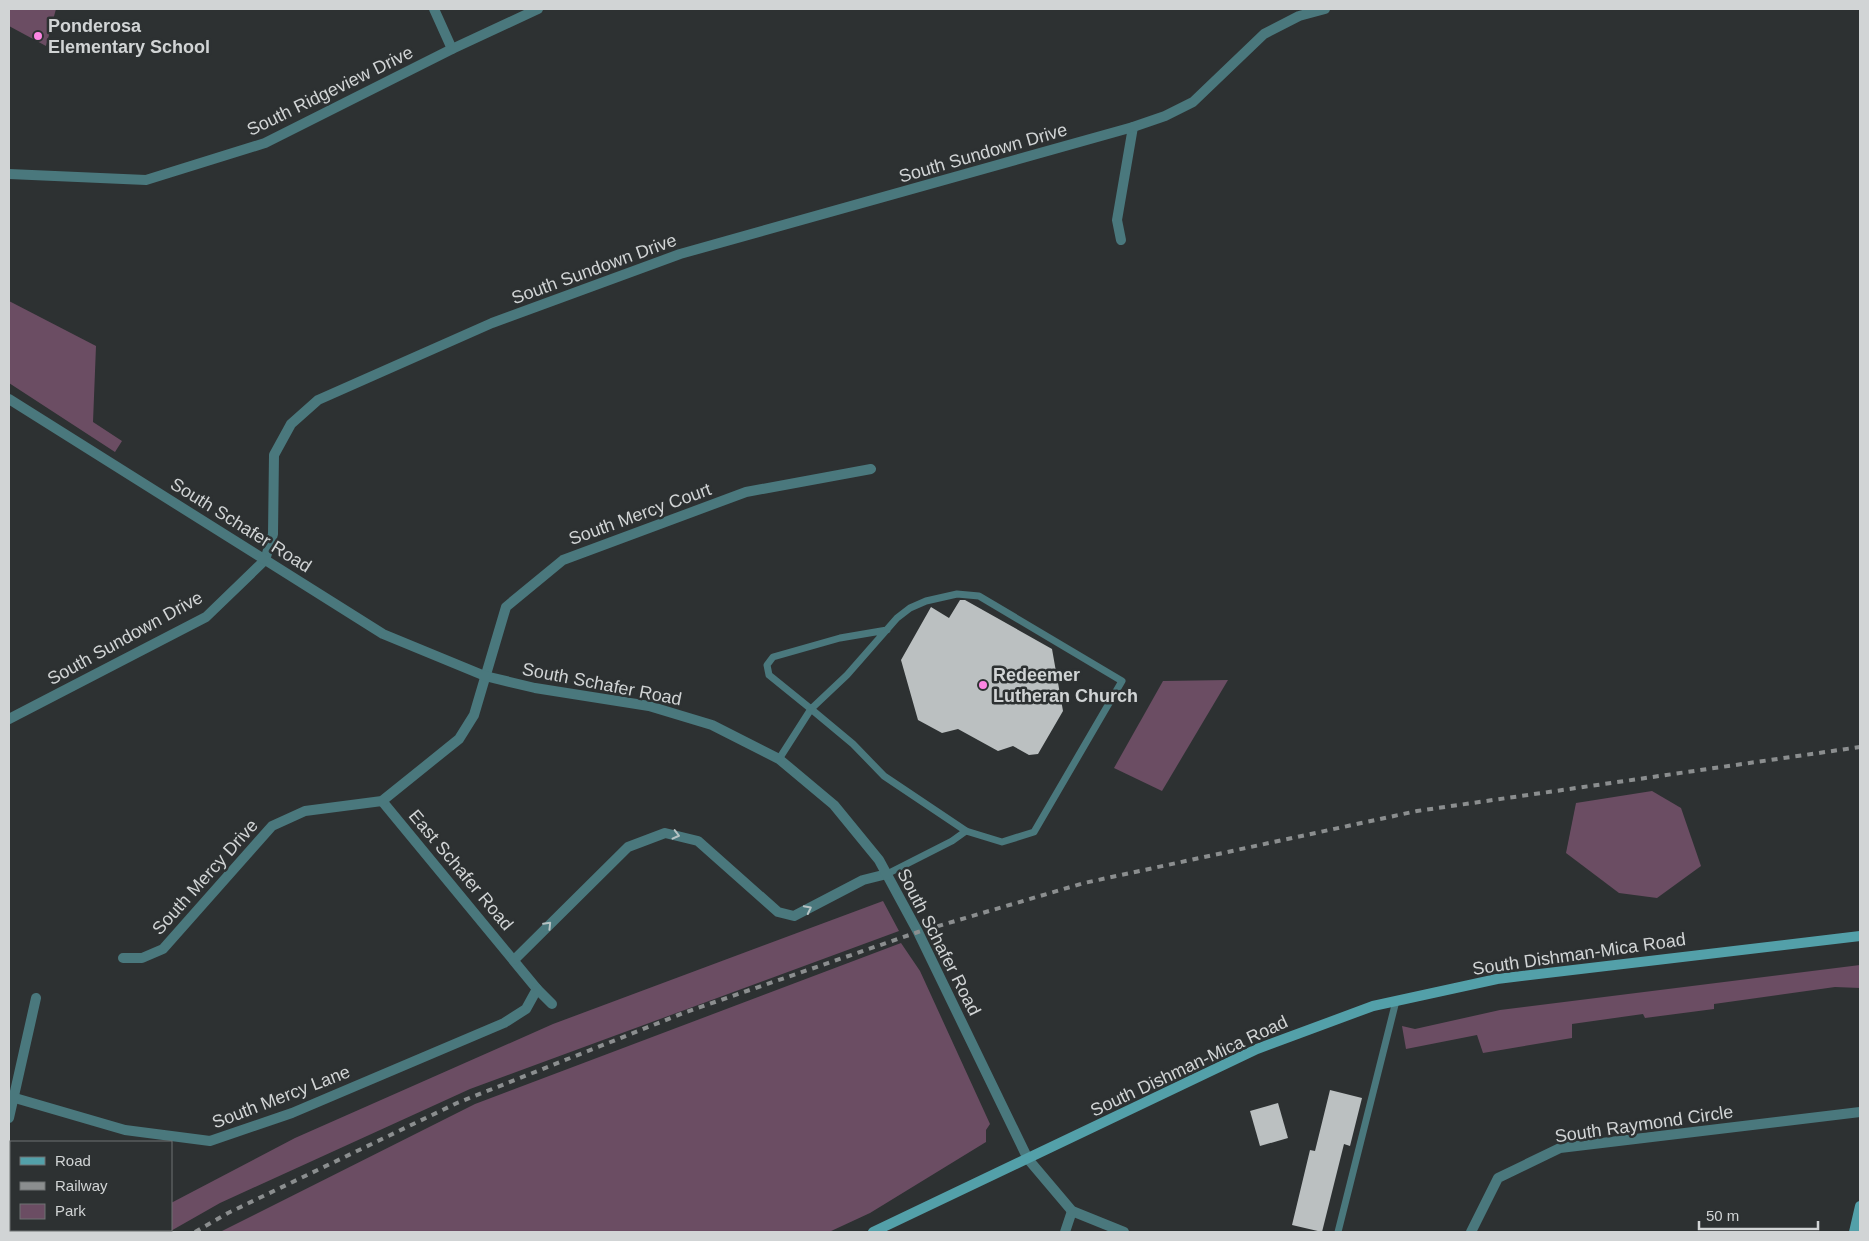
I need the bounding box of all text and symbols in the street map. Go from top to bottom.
place label: Ponderosa Elementary School [48,16,210,57]
marker: Ponderosa Elementary School [32,30,44,42]
street label: South Ridgeview Drive [244,42,416,140]
street label: South Sundown Drive [897,119,1069,187]
street label: South Sundown Drive [509,230,679,308]
street label: South Schafer Road [167,474,315,576]
street label: South Mercy Court [566,479,714,549]
street label: South Sundown Drive [44,587,206,689]
street label: South Schafer Road [521,659,683,709]
place label: Redeemer Lutheran Church [993,665,1138,706]
marker: Redeemer Lutheran Church [977,679,989,691]
street label: East Schafer Road [405,806,517,934]
street label: South Mercy Drive [148,815,262,939]
one-way arrow [671,830,679,840]
street label: South Schafer Road [893,865,985,1019]
one-way arrow [803,905,812,916]
one-way arrow [542,922,551,931]
street label: South Dishman-Mica Road [1471,929,1687,979]
street label: South Dishman-Mica Road [1087,1011,1291,1121]
street label: South Mercy Lane [209,1061,353,1133]
street label: South Raymond Circle [1553,1102,1735,1146]
legend [10,1141,172,1231]
text: Road [55,1152,91,1169]
text: Railway [55,1177,108,1194]
scale bar [1699,1198,1818,1230]
text: Park [55,1202,86,1219]
text: 50 m [1706,1207,1739,1224]

